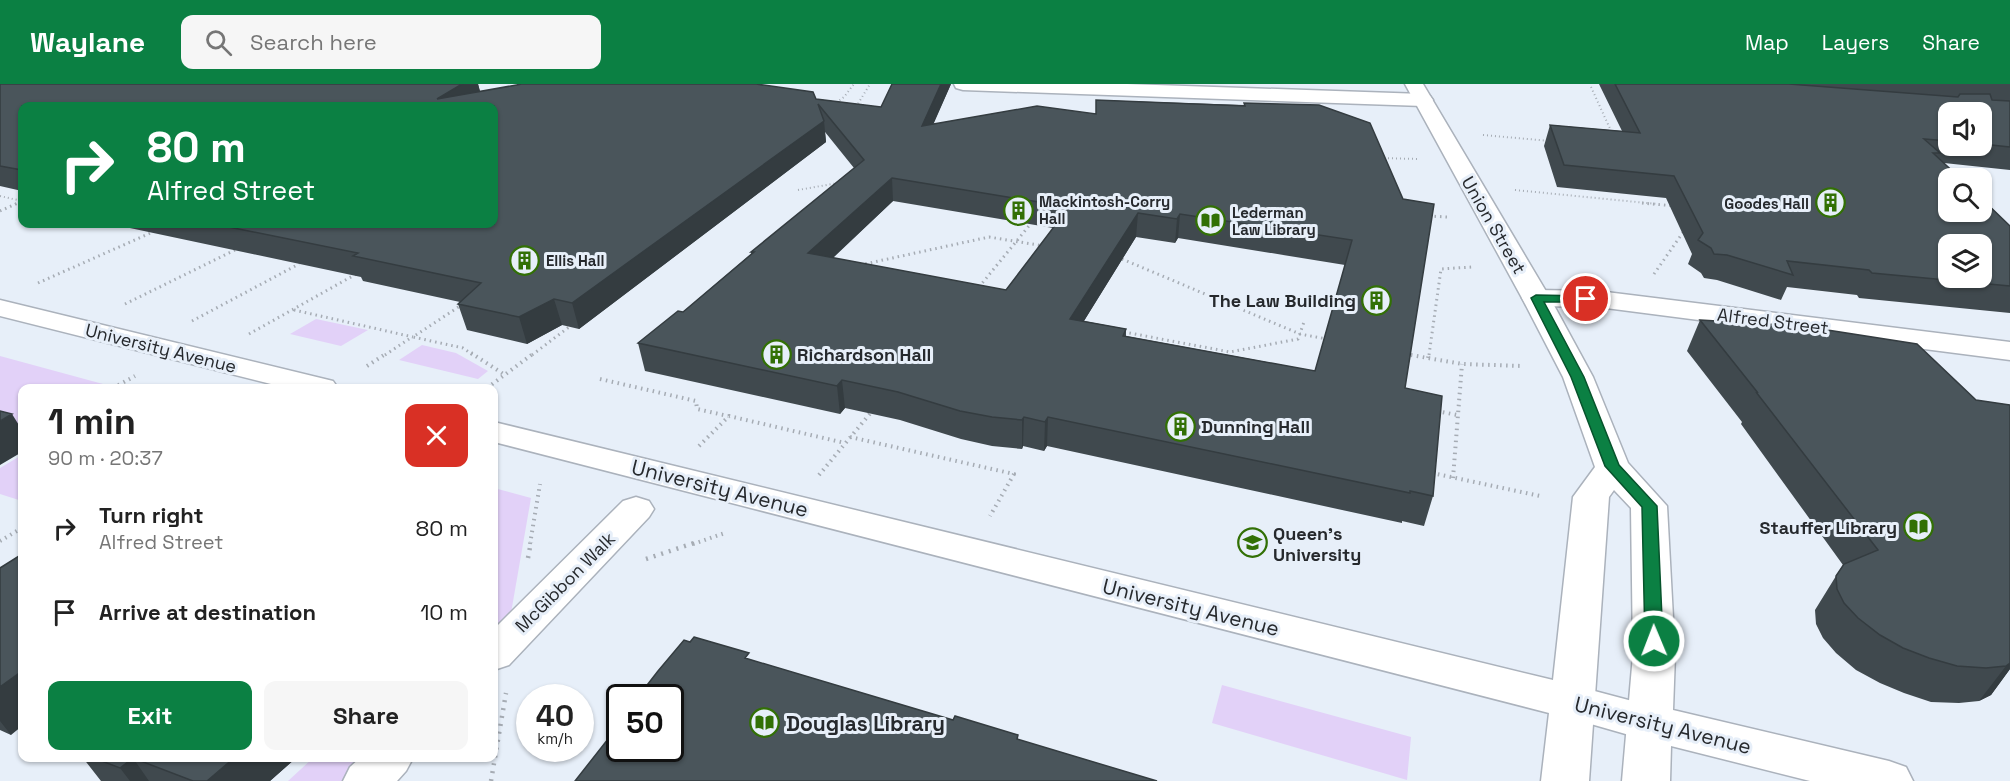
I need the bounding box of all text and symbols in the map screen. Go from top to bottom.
search box [181,15,601,69]
text: Waylane [30,24,145,60]
icon: search [202,26,235,59]
text: Search here [250,28,377,56]
text: Map [1745,29,1789,56]
text: Layers [1822,29,1889,56]
text: Share [1922,29,1980,56]
map controls [1938,102,1992,288]
button: sound [1938,102,1992,156]
text: 80 m [147,121,246,174]
icon: right [48,126,126,204]
button: search [1938,168,1992,222]
street label: Union Street [1457,172,1531,278]
text: Alfred Street [147,173,315,208]
building icon: Goodes Hall [1814,187,1846,219]
place label: Mackintosh-Corry Hall [1039,192,1170,228]
building icon: Mackintosh-Corry Hall [1002,194,1034,226]
place label: Goodes Hall [1724,194,1809,213]
place label: Lederman Law Library [1232,203,1316,239]
library icon: Lederman Law Library [1195,205,1227,237]
button: layers [1938,234,1992,288]
building icon: Ellis Hall [509,244,541,276]
place label: Ellis Hall [546,251,604,270]
pin [1560,273,1611,324]
icon: arrive [1569,282,1602,315]
building icon: The Law Building [1361,284,1393,316]
place label: The Law Building [1209,289,1356,312]
street label: Alfred Street [1716,303,1830,339]
street label: University Avenue [83,318,239,378]
building icon: Richardson Hall [760,338,792,370]
place label: Richardson Hall [797,343,931,366]
text: 1 min [48,399,136,445]
button: close [405,404,468,467]
building icon: Dunning Hall [1164,410,1196,442]
place label: Dunning Hall [1201,415,1310,438]
text: 90 m · 20:37 [48,445,163,471]
street label: University Avenue [629,453,811,523]
text: Turn right [99,501,204,529]
library icon: Stauffer Library [1902,511,1934,543]
icon: right [48,512,81,545]
text: 80 m [416,514,468,542]
place label: Stauffer Library [1760,516,1897,539]
place label: Queen's University [1273,522,1361,566]
street label: McGibbon Walk [510,527,620,637]
school or university icon: Queen's University [1236,527,1268,559]
text: Alfred Street [99,529,224,555]
street label: University Avenue [1100,572,1282,642]
icon: arrive [48,596,81,629]
text: Arrive at destination [99,598,316,626]
text: 10 m [420,598,468,626]
position arrow [1622,609,1686,673]
button: Exit [48,681,252,750]
button: Share [264,681,468,750]
speed limit sign: 50 [606,684,684,762]
street label: University Avenue [1572,690,1754,760]
text: 40 [536,696,574,735]
library icon: Douglas Library [749,707,781,739]
place label: Douglas Library [786,710,945,737]
text: km/h [537,729,573,748]

